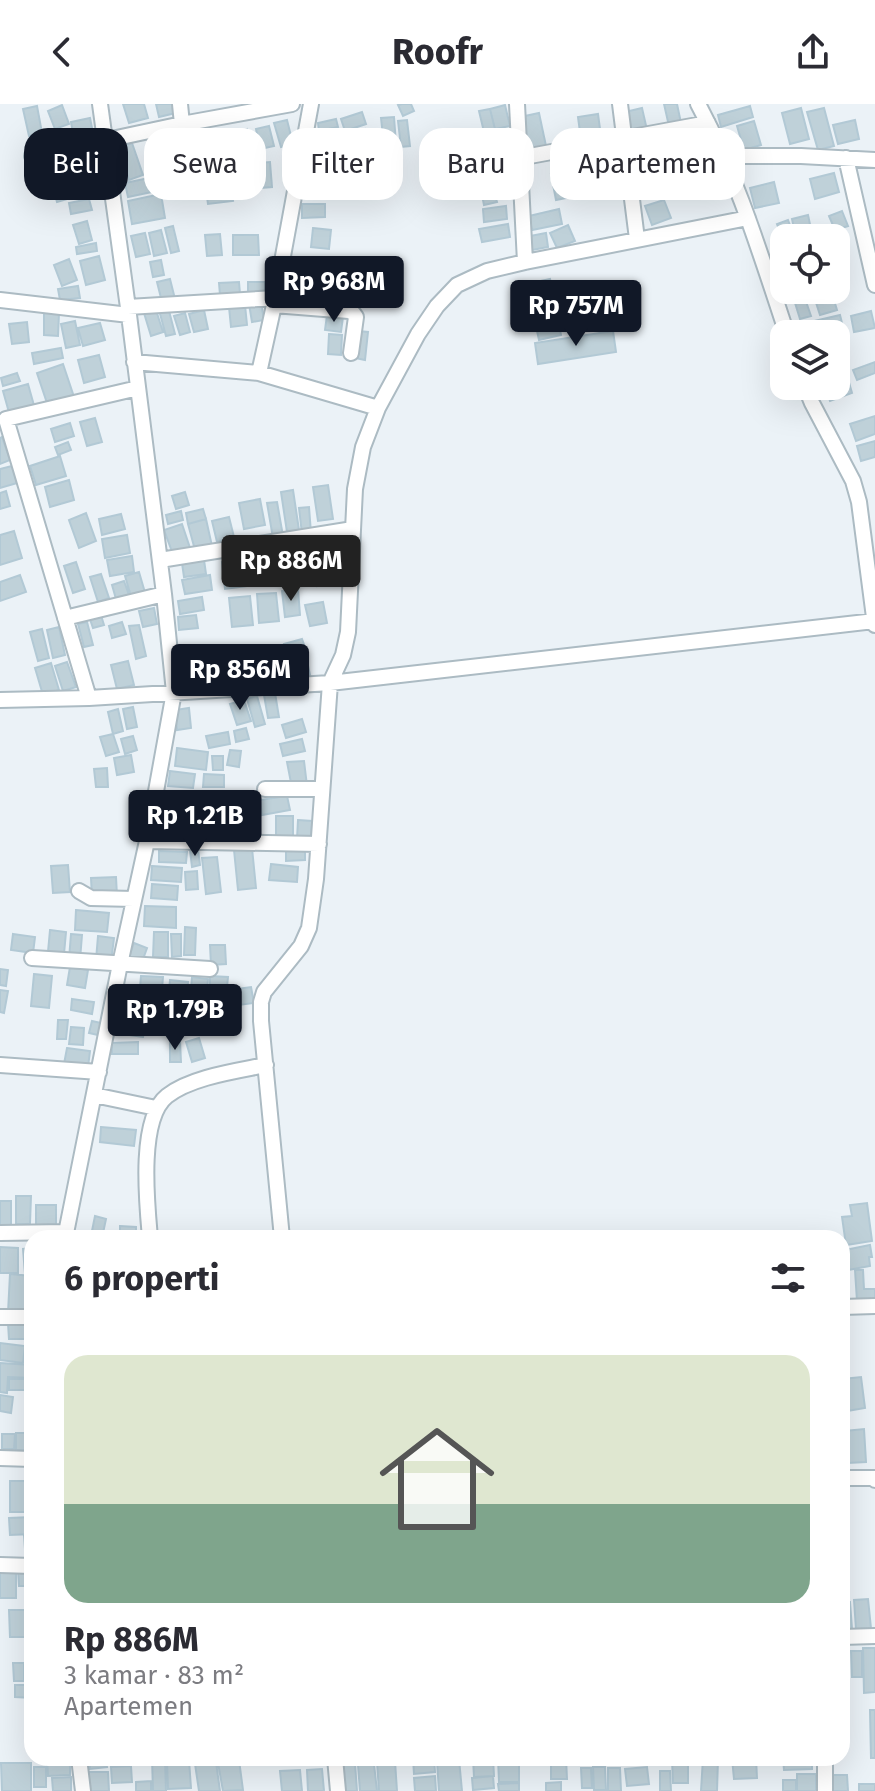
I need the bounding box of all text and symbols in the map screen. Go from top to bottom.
icon: back [40,30,84,74]
text: Roofr [392,30,483,74]
icon: share [791,30,835,74]
chip: Beli [24,128,128,200]
chip: Sewa [144,128,266,200]
chip: Filter [282,128,403,200]
chip: Baru [419,128,534,200]
chip: Apartemen [550,128,745,200]
map controls [770,224,850,400]
button: locate [770,224,850,304]
pin: Rp 968M [260,256,408,324]
text: Rp 968M [283,266,385,297]
pin: Rp 757M [502,280,650,348]
text: Rp 757M [528,290,624,321]
button: layers [770,320,850,400]
pin: Rp 886M [217,535,365,603]
text: Rp 886M [239,545,343,576]
pin: Rp 856M [166,644,314,712]
text: Rp 856M [189,654,291,685]
pin: Rp 1.21B [112,790,278,858]
text: Rp 1.21B [146,800,244,831]
pin: Rp 1.79B [92,984,258,1052]
text: Rp 1.79B [126,994,224,1025]
icon: filters [766,1256,810,1300]
text: 6 properti [64,1258,219,1299]
icon: home [365,1407,509,1551]
text: Rp 886M [64,1619,199,1660]
text: 3 kamar · 83 m² [64,1660,244,1691]
text: Apartemen [64,1691,193,1722]

